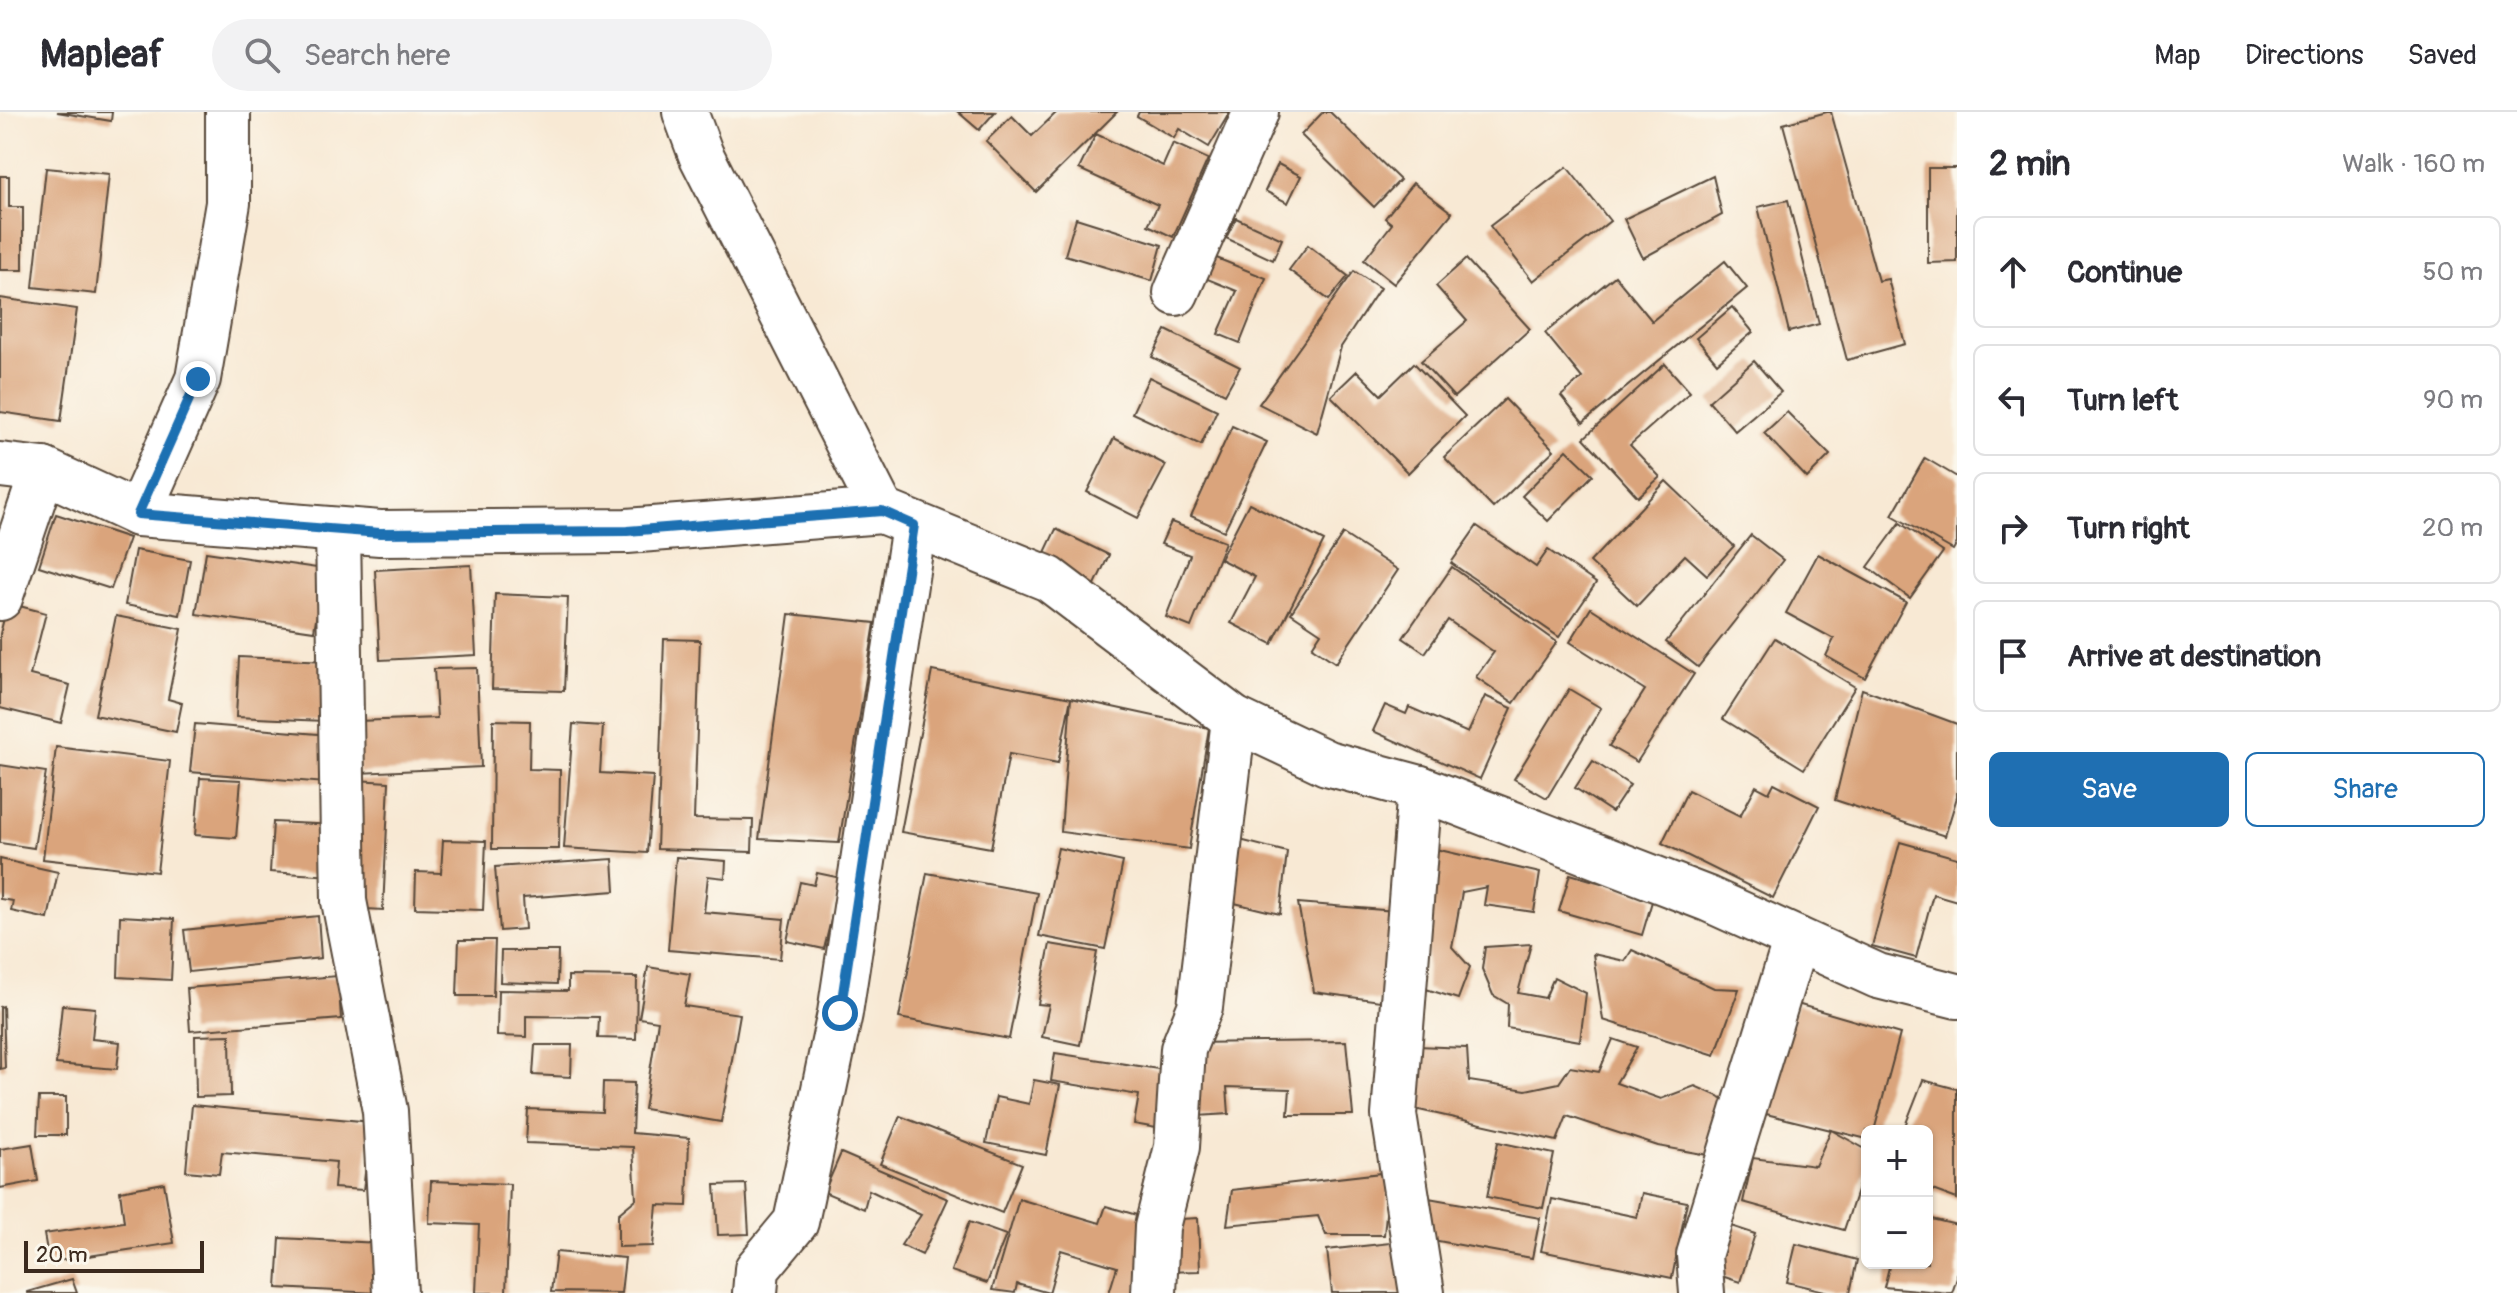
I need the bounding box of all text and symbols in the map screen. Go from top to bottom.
search box [212,19,772,91]
text: Mapleaf [40,31,164,79]
icon: search [240,33,284,77]
text: Search here [304,37,450,74]
text: Map [2154,38,2201,73]
text: Directions [2245,38,2364,73]
text: Saved [2408,38,2477,73]
text: 2 min [1989,143,2071,186]
text: Walk · 160 m [2342,148,2485,180]
icon: ahead [1991,250,2035,294]
text: Continue [2067,254,2182,291]
text: 50 m [2422,256,2483,288]
route end [180,361,216,397]
icon: left [1991,378,2035,422]
text: Turn left [2067,382,2178,419]
text: 90 m [2423,384,2483,416]
icon: right [1991,506,2035,550]
text: Turn right [2067,510,2190,547]
text: 20 m [2422,512,2483,544]
icon: arrive [1991,634,2035,678]
text: Arrive at destination [2067,638,2321,675]
button: Save [1989,752,2229,827]
button: Share [2245,752,2485,827]
route start [822,995,858,1031]
map controls [1861,1125,1933,1269]
button: + [1861,1125,1933,1197]
button: − [1861,1197,1933,1269]
scale bar [24,1237,204,1273]
text: 20 m [36,1241,88,1269]

